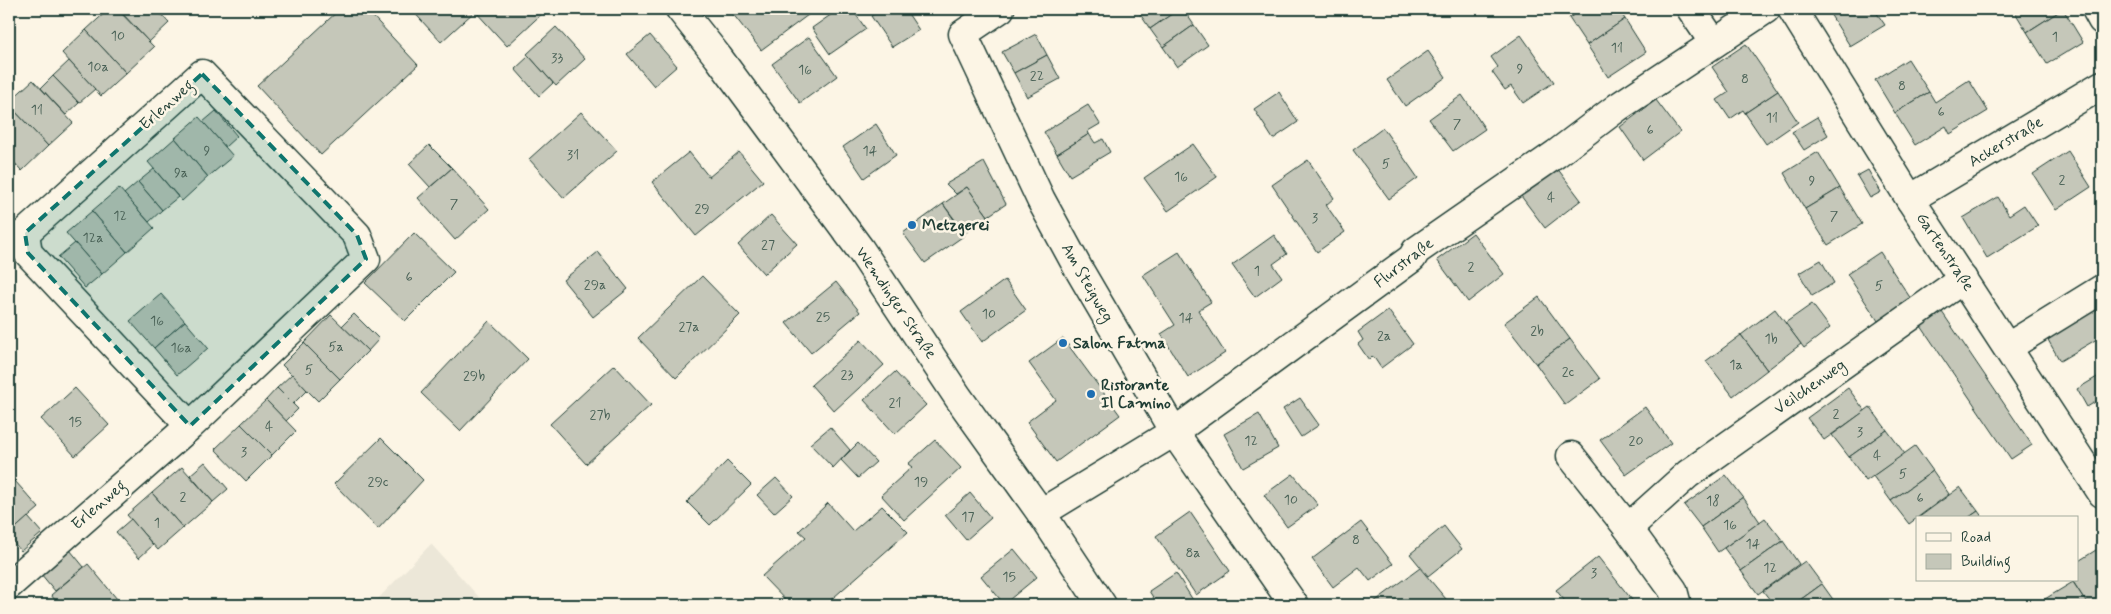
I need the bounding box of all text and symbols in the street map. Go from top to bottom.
house number: 10 [111,27,125,45]
house number: 1 [2052,28,2058,46]
house number: 11 [1611,39,1623,57]
house number: 33 [551,49,563,67]
house number: 10a [87,58,109,76]
house number: 9 [1517,60,1524,78]
house number: 16 [798,61,812,79]
house number: 22 [1030,67,1044,85]
house number: 8 [1741,70,1749,88]
street label: Erlenweg [135,75,199,136]
house number: 8 [1898,77,1906,95]
house number: 11 [31,101,43,119]
house number: 6 [1937,103,1945,121]
house number: 11 [1766,109,1778,127]
street label: Ackerstraße [1965,111,2047,172]
house number: 7 [1453,115,1462,133]
house number: 6 [1646,121,1654,139]
house number: 9 [204,142,211,160]
house number: 14 [863,142,878,160]
house number: 31 [567,146,579,164]
house number: 5 [1382,155,1390,173]
house number: 9a [174,164,188,182]
house number: 16 [1174,168,1188,186]
house number: 2 [2059,171,2066,189]
house number: 9 [1809,172,1816,190]
house number: 4 [1547,189,1555,207]
house number: 7 [450,195,459,213]
house number: 29 [694,200,710,218]
house number: 12 [113,207,127,225]
house number: 7 [1830,207,1839,225]
house number: 3 [1312,209,1318,227]
street label: Gartenstraße [1911,209,1979,295]
place label: Metzgerei [922,215,989,237]
marker: Metzgerei [906,219,918,231]
house number: 12a [83,229,103,247]
street label: Flurstraße [1370,233,1438,293]
house number: 27 [761,236,775,254]
street label: Am Steigweg [1055,240,1118,327]
street label: Wemdinger Straße [850,243,941,364]
house number: 2 [1468,258,1475,276]
house number: 1 [1254,262,1260,280]
house number: 6 [405,268,413,286]
house number: 29a [584,276,606,294]
house number: 5 [1875,277,1883,295]
house number: 10 [982,305,996,323]
house number: 25 [816,308,830,326]
house number: 14 [1179,309,1194,327]
house number: 16 [150,312,164,330]
house number: 27a [678,318,700,336]
house number: 2b [1530,322,1544,340]
house number: 2a [1377,327,1391,345]
house number: 1b [1764,330,1778,348]
place label: Salon Fatma [1073,333,1166,354]
marker: Salon Fatma [1057,337,1069,349]
house number: 5a [328,338,344,356]
house number: 16a [170,339,192,357]
street label: Veilchenweg [1770,355,1851,420]
house number: 1a [1729,356,1743,374]
house number: 5 [305,361,313,379]
house number: 2c [1562,363,1575,381]
house number: 23 [841,366,853,384]
house number: 29b [463,367,485,385]
place label: Ristorante Il Camino [1101,375,1171,414]
marker: Ristorante Il Camino [1085,388,1097,400]
house number: 21 [889,394,901,412]
house number: 2 [1833,405,1840,423]
house number: 27b [590,406,611,424]
house number: 15 [68,413,82,431]
house number: 4 [265,418,273,436]
house number: 3 [1857,423,1863,441]
house number: 12 [1244,432,1258,450]
house number: 20 [1629,432,1643,450]
house number: 3 [241,443,247,461]
house number: 4 [1873,447,1881,465]
house number: 5 [1899,465,1907,483]
house number: 29c [368,473,389,491]
house number: 19 [914,473,928,491]
street label: Erlenweg [67,475,132,535]
house number: 2 [180,488,187,506]
house number: 6 [1916,489,1924,507]
house number: 10 [1284,491,1298,509]
house number: 18 [1706,492,1720,510]
house number: 17 [961,508,975,526]
house number: 1 [154,514,160,532]
house number: 16 [1723,516,1737,534]
legend [1916,516,2078,582]
text: Road [1961,528,1991,548]
house number: 8 [1352,531,1360,549]
house number: 14 [1746,535,1761,553]
house number: 8a [1185,544,1201,562]
text: Building [1961,552,2011,573]
house number: 12 [1763,559,1777,577]
house number: 3 [1591,564,1597,582]
house number: 15 [1002,568,1016,586]

